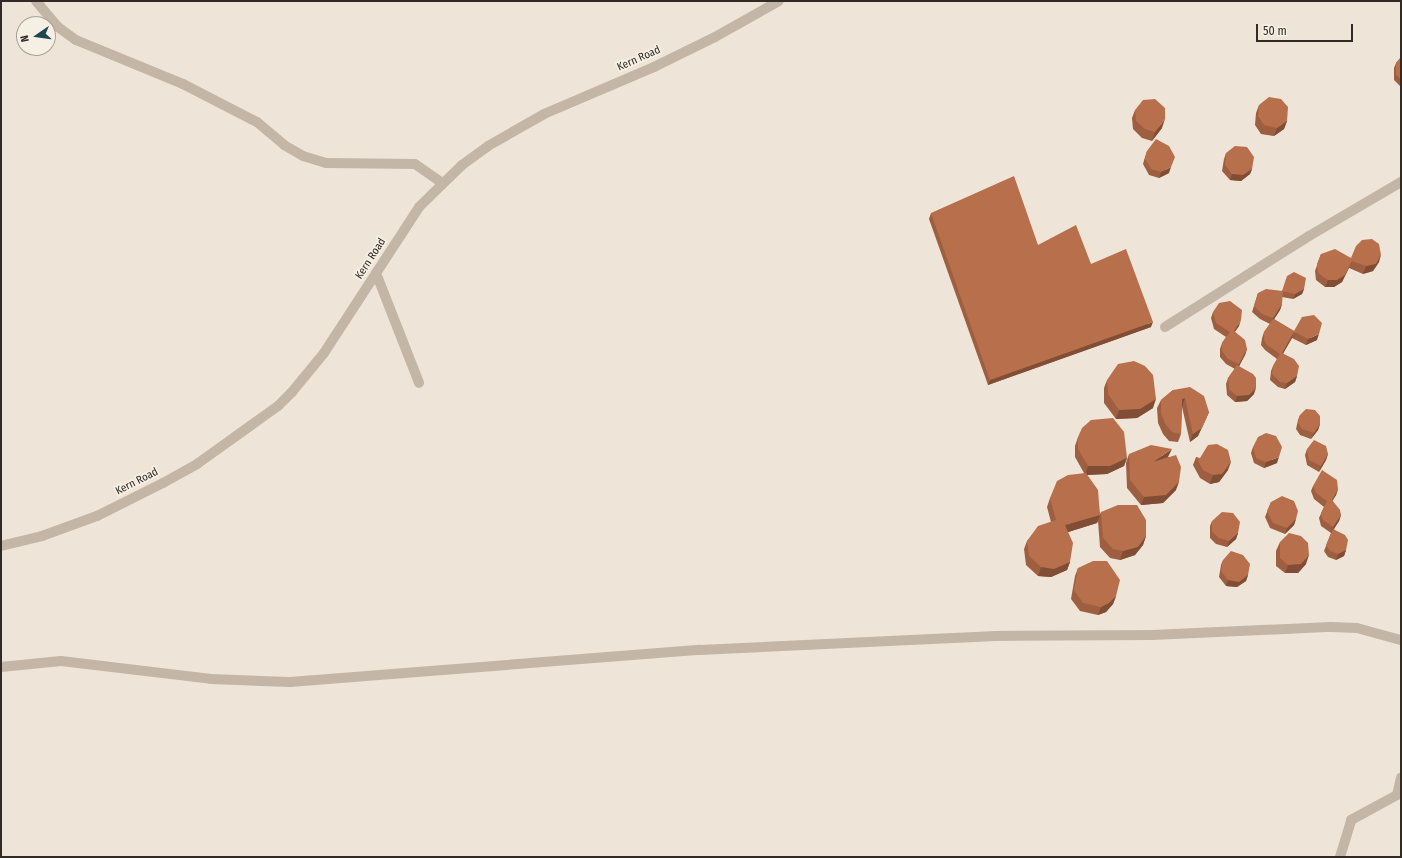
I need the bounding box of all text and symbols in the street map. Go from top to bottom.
north arrow [16,16,56,56]
scale bar [1258,16,1355,42]
text: 50 m [1263,24,1287,38]
text: N [18,34,32,43]
street label: Kern Road [615,44,663,74]
street label: Kern Road [353,236,389,282]
street label: Kern Road [113,466,161,498]

